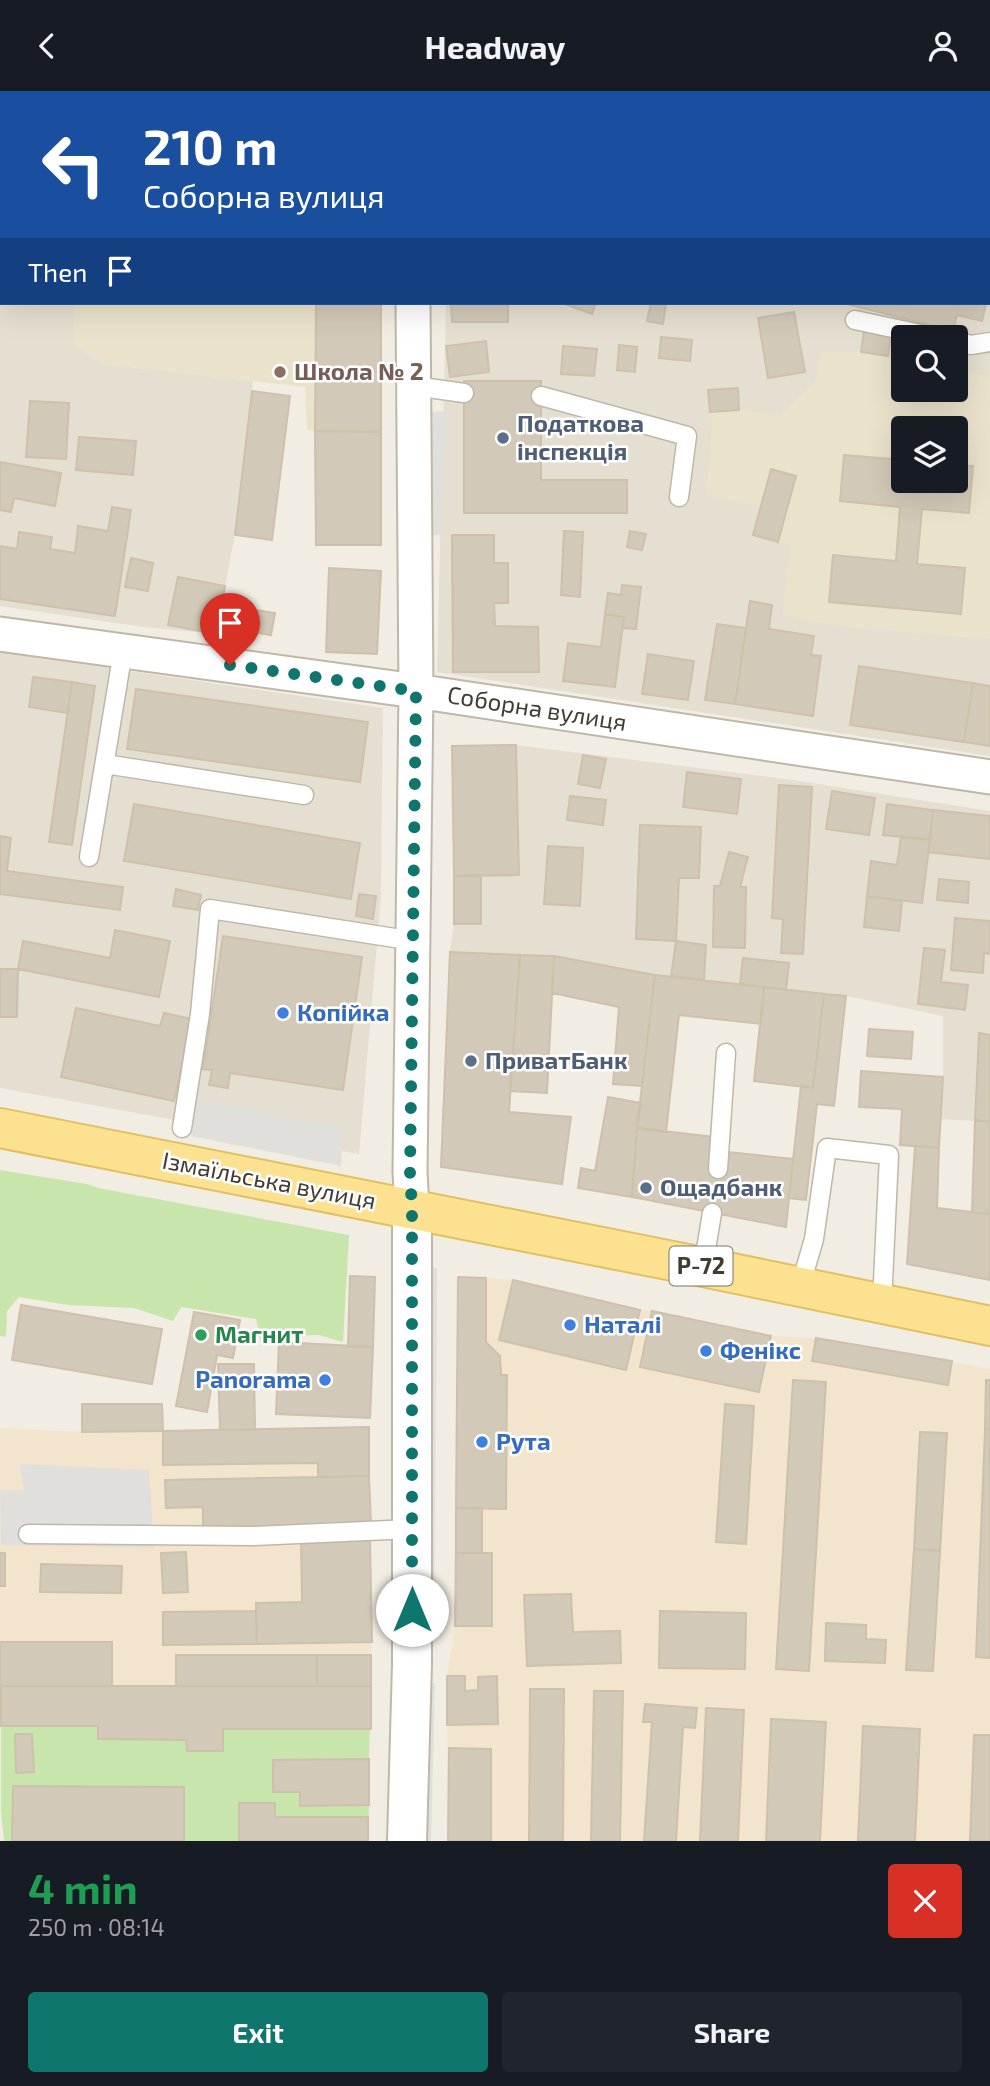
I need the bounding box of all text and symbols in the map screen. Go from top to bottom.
icon: back [28,27,66,65]
text: Headway [425,27,565,65]
icon: person [924,27,962,65]
text: 210 m [143,116,277,175]
icon: left [28,119,119,210]
text: Соборна вулиця [143,176,385,214]
icon: arrive [101,252,139,290]
text: Then [28,256,87,287]
map controls [891,325,968,493]
button: search [891,325,968,402]
place label: Школа № 2 [294,356,424,385]
marker: Школа № 2 [272,364,288,380]
place label: Податкова інспекція [517,408,644,465]
button: layers [891,416,968,493]
marker: Податкова інспекція [495,430,511,446]
pin [200,593,260,665]
icon: arrive [211,604,249,642]
street label: Соборна вулиця [445,679,629,737]
place label: Копійка [297,997,389,1026]
marker: Копійка [275,1005,291,1021]
place label: ПриватБанк [485,1045,628,1074]
marker: ПриватБанк [463,1053,479,1069]
street label: Ізмаїльська вулиця [160,1145,379,1215]
place label: Ощадбанк [660,1172,783,1201]
marker: Ощадбанк [638,1180,654,1196]
road number: Р-72 [670,1247,732,1285]
place label: Наталі [584,1309,661,1338]
marker: Наталі [562,1317,578,1333]
place label: Магнит [215,1319,304,1348]
marker: Магнит [193,1327,209,1343]
place label: Фенікс [720,1335,801,1364]
marker: Фенікс [698,1343,714,1359]
place label: Panorama [195,1364,311,1393]
marker: Panorama [317,1372,333,1388]
place label: Рута [496,1426,551,1455]
marker: Рута [474,1434,490,1450]
position arrow [375,1573,449,1647]
text: 4 min [28,1862,138,1912]
button: close [888,1864,962,1938]
text: 250 m · 08:14 [28,1913,165,1941]
button: Exit [28,1992,488,2072]
button: Share [502,1992,962,2072]

